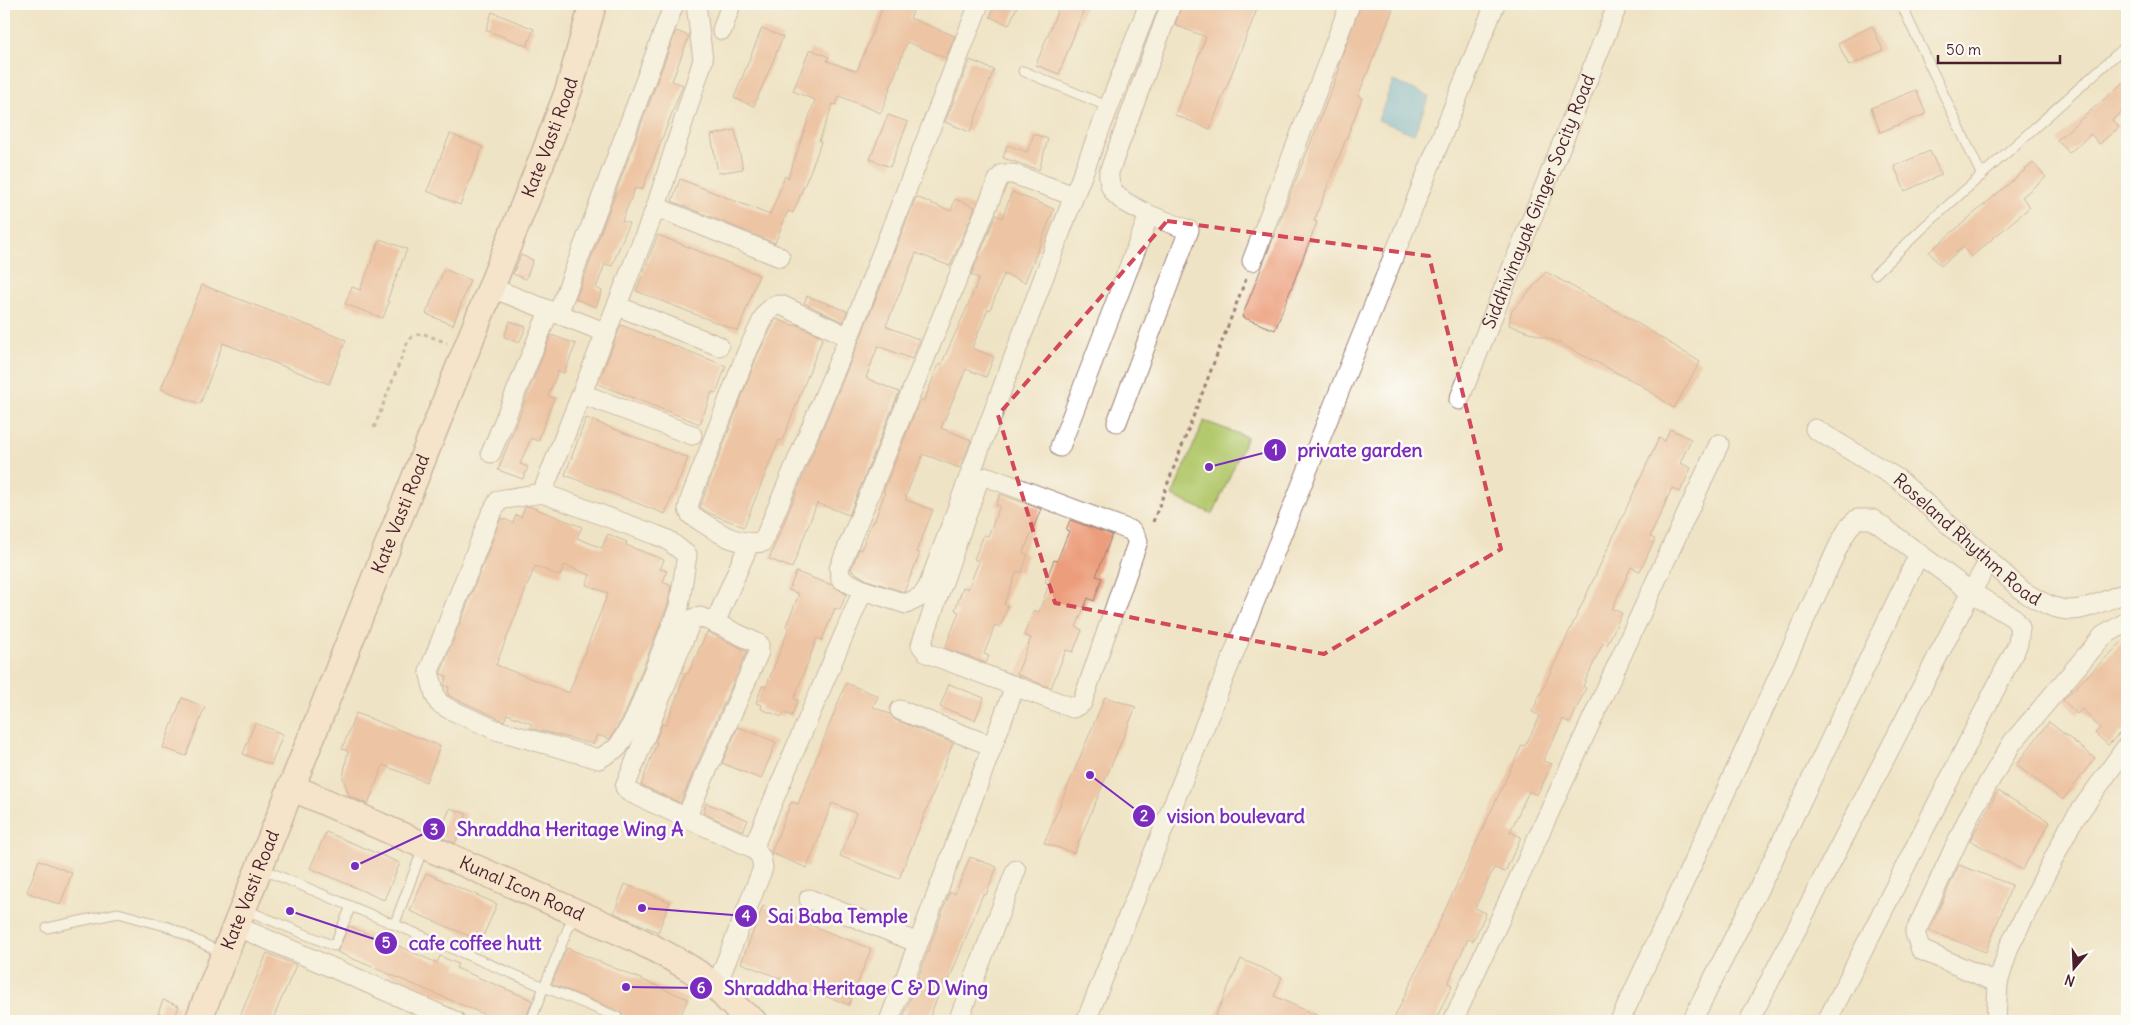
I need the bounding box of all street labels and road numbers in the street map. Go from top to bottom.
street label: Siddhivinayak Ginger Socity Road [1477,70,1600,332]
street label: Kate Vasti Road [516,74,583,201]
street label: Kate Vasti Road [366,450,434,577]
street label: Roseland Rhythm Road [1889,468,2046,611]
street label: Kate Vasti Road [216,826,284,953]
street label: Kunal Icon Road [456,851,588,926]

